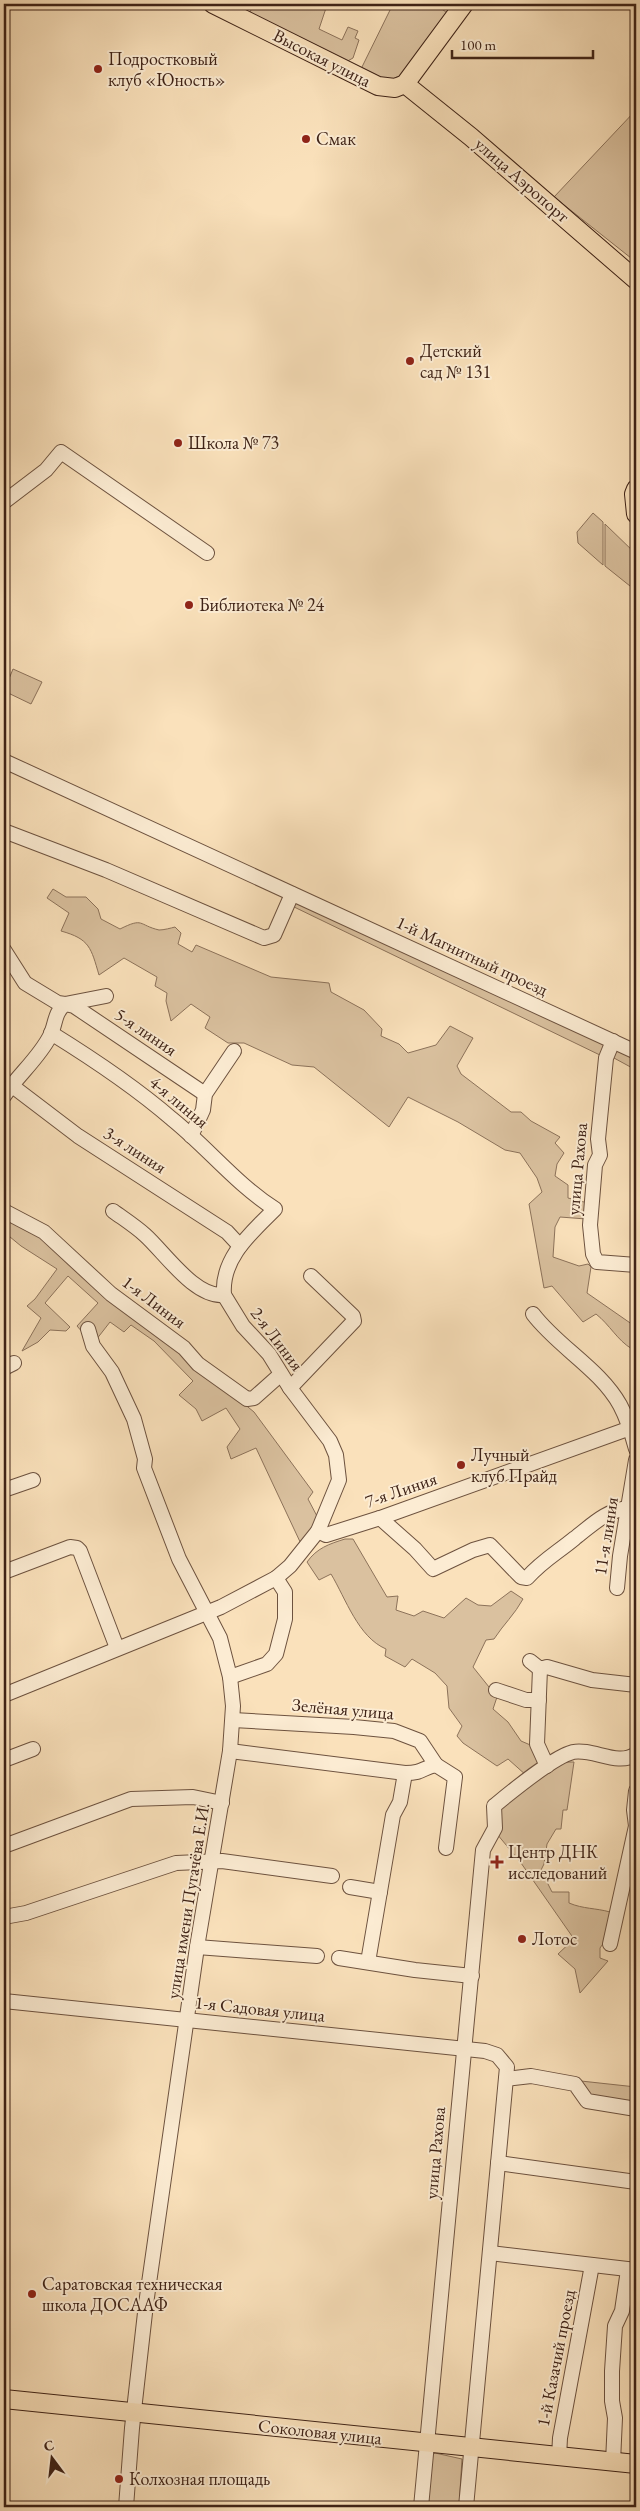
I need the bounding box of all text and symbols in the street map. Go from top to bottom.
street label: Высокая улица [269,23,376,92]
scale bar [452,28,594,60]
text: 100 m [460,35,497,54]
place label: Подростковый клуб «Юность» [108,47,225,91]
marker: Подростковый клуб «Юность» [92,63,104,75]
place label: Смак [316,127,356,150]
street label: улица Аэропорт [470,132,575,228]
marker: Смак [300,133,312,145]
place label: Детский сад № 131 [420,339,491,383]
marker: Детский сад № 131 [404,355,416,367]
place label: Школа № 73 [188,431,279,454]
marker: Школа № 73 [172,437,184,449]
place label: Библиотека № 24 [199,593,325,616]
marker: Библиотека № 24 [183,599,195,611]
street label: 1-й Магнитный проезд [393,910,552,1001]
street label: 5-я линия [111,1002,182,1061]
street label: 4-я линия [145,1070,214,1133]
street label: 3-я линия [100,1121,171,1178]
street label: улица Рахова [561,1121,592,1216]
street label: 1-я Линия [118,1270,191,1333]
street label: 2-я Линия [246,1302,309,1375]
place label: Лучный клуб Прайд [471,1443,557,1487]
marker: Лучный клуб Прайд [455,1459,467,1471]
street label: 7-я Линия [362,1467,440,1513]
street label: 11-я линия [588,1495,623,1577]
street label: Зелёная улица [291,1693,396,1724]
street label: улица имени Пугачёва Е.И. [161,1801,214,2001]
place label: Центр ДНК исследований [508,1840,608,1884]
marker: Центр ДНК исследований [490,1855,504,1869]
place label: Лотос [532,1927,577,1950]
marker: Лотос [516,1933,528,1945]
street label: 1-я Садовая улица [194,1990,327,2027]
street label: улица Рахова [419,2105,450,2200]
place label: Саратовская техническая школа ДОСААФ [42,2272,223,2316]
street label: 1-й Казачий проезд [531,2287,580,2428]
marker: Саратовская техническая школа ДОСААФ [26,2288,38,2300]
street label: Соколовая улица [257,2414,384,2450]
north arrow [28,2434,78,2484]
text: С [42,2435,56,2455]
place label: Колхозная площадь [129,2467,270,2490]
marker: Колхозная площадь [113,2473,125,2485]

